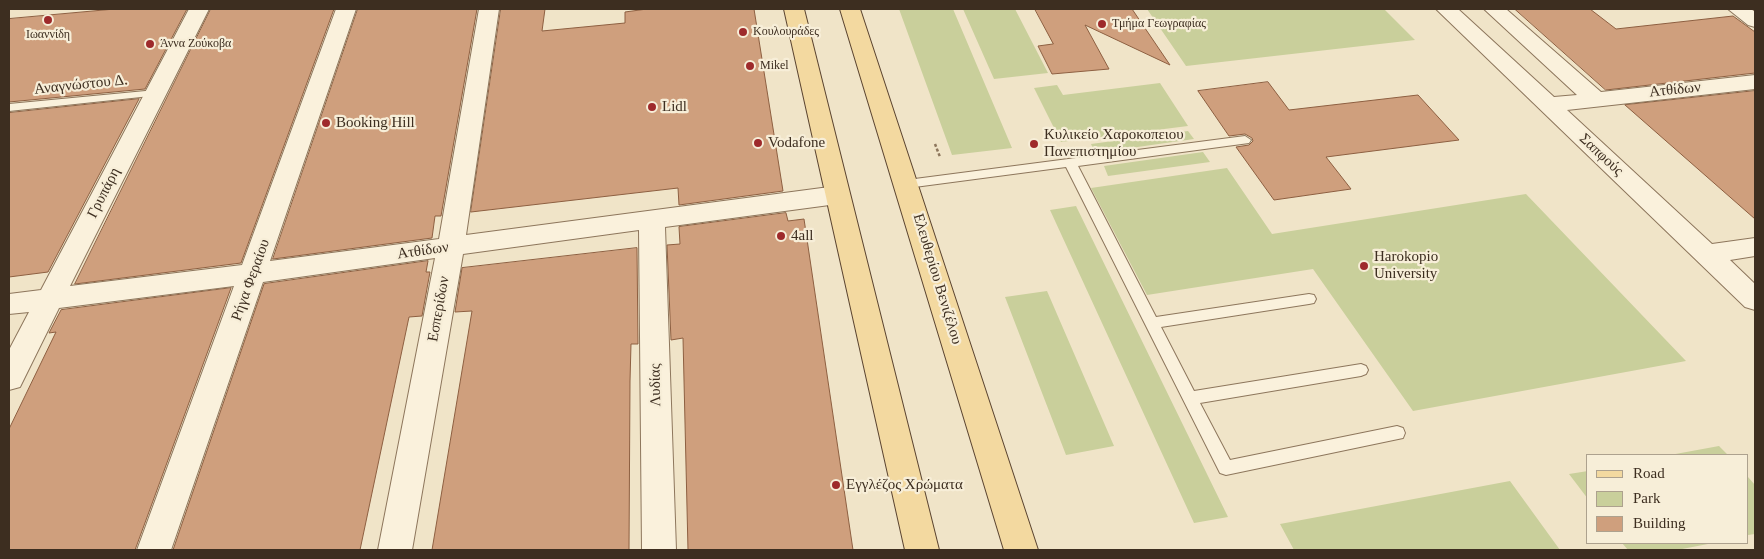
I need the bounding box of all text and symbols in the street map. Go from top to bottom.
marker: Ιωαννίδη [42,14,54,26]
place label: Τμήμα Γεωγραφίας [1112,17,1206,31]
marker: Τμήμα Γεωγραφίας [1096,18,1108,30]
place label: Κουλουράδες [753,25,819,39]
marker: Κουλουράδες [737,26,749,38]
place label: Ιωαννίδη [26,28,70,42]
place label: Άννα Ζούκοβα [160,37,231,51]
marker: Άννα Ζούκοβα [144,38,156,50]
place label: Mikel [760,59,789,73]
marker: Mikel [744,60,756,72]
street label: Αναγνώστου Δ. [33,71,129,99]
street label: Ατθίδων [1648,78,1702,102]
place label: Lidl [662,98,687,116]
marker: Lidl [646,101,658,113]
place label: Booking Hill [336,114,415,132]
marker: Booking Hill [320,117,332,129]
place label: Κυλικείο Χαροκοπειου Πανεπιστημίου [1044,126,1184,161]
street label: Σαπφούς [1575,130,1627,180]
place label: Vodafone [768,134,825,152]
marker: Vodafone [752,137,764,149]
marker: Κυλικείο Χαροκοπειου Πανεπιστημίου [1028,138,1040,150]
street label: Γρυπάρη [84,165,124,221]
street label: Ελευθερίου Βενιζέλου [909,211,965,347]
place label: 4all [791,227,813,245]
marker: 4all [775,230,787,242]
street label: Ρήγα Φεραίου [228,237,274,323]
street label: Ατθίδων [396,238,450,264]
place label: Harokopio University [1374,248,1438,283]
marker: Harokopio University [1358,260,1370,272]
street label: Εσπερίδων [424,275,454,343]
street label: Λυδίας [647,363,665,407]
legend [1586,454,1749,544]
text: Road [1633,465,1665,481]
place label: Εγγλέζος Χρώματα [846,476,963,494]
marker: Εγγλέζος Χρώματα [830,479,842,491]
text: Park [1633,490,1661,506]
text: Building [1633,515,1686,531]

